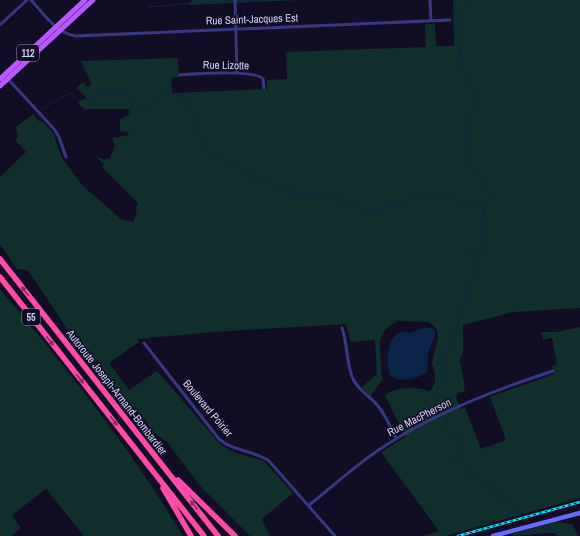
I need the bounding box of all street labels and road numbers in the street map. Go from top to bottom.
street label: Rue Saint-Jacques Est [206,10,299,28]
road number: 112 [17,45,39,61]
street label: Rue Lizotte [203,58,249,72]
road number: 55 [22,309,40,325]
street label: Autoroute Joseph-Armand-Bombardier [63,326,170,458]
street label: Boulevard Poirier [180,377,236,439]
street label: Rue MacPherson [385,395,453,439]

